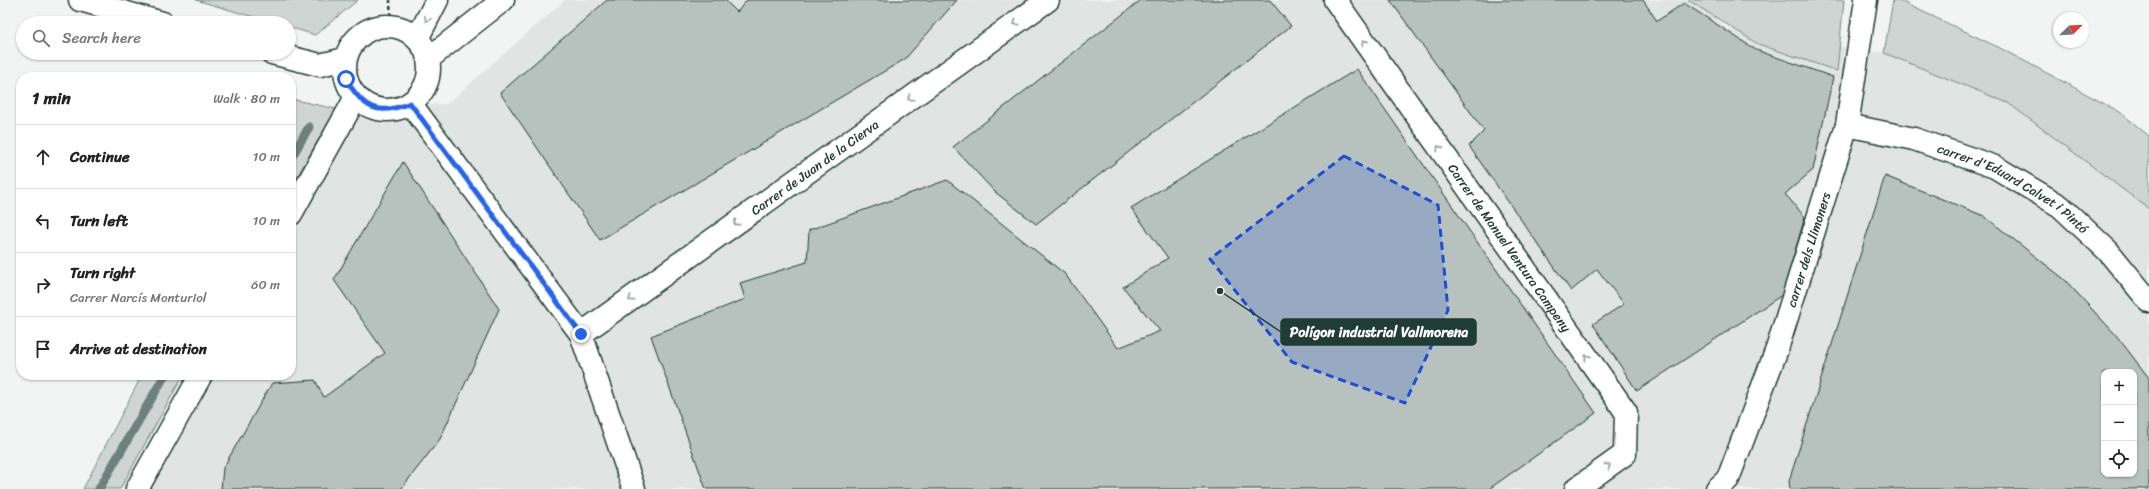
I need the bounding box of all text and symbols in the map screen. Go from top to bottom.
north arrow [2053,12,2089,48]
one-way arrow [424,15,432,22]
search box [16,16,296,60]
one-way arrow [1013,18,1020,26]
text: Search here [62,25,141,51]
icon: search [30,27,52,49]
one-way arrow [1361,39,1369,46]
route start [337,70,355,88]
text: 1 min [32,83,71,113]
text: Walk · 80 m [213,87,280,110]
one-way arrow [907,94,914,101]
street label: Carrer de Juan de la Cierva [745,113,884,221]
street label: carrer d'Eduard Calvet i Pintó [1934,136,2094,239]
text: Continue [70,144,130,170]
text: 10 m [253,145,280,168]
one-way arrow [1436,145,1444,152]
icon: ahead [32,146,54,168]
street label: Carrer de Manuel Ventura Campeny [1442,158,1578,337]
street label: carrer dels Llimoners [1779,189,1837,310]
text: Turn left [70,208,128,234]
text: 10 m [253,209,280,232]
icon: left [32,210,54,232]
one-way arrow [734,218,741,225]
text: Turn right [70,260,135,286]
text: 60 m [251,273,280,296]
icon: right [32,274,54,296]
text: Carrer Narcís Monturiol [70,286,206,309]
one-way arrow [628,294,635,301]
callout: Polígon industrial Vallmorena [1281,319,1476,345]
text: Polígon industrial Vallmorena [1290,320,1468,345]
route end [572,325,590,343]
text: Arrive at destination [70,336,207,362]
icon: arrive [32,338,54,360]
one-way arrow [1585,355,1592,362]
map controls [2101,369,2137,477]
button: + [2101,369,2137,405]
button: − [2101,405,2137,441]
button: locate [2101,441,2137,477]
one-way arrow [1604,463,1611,471]

